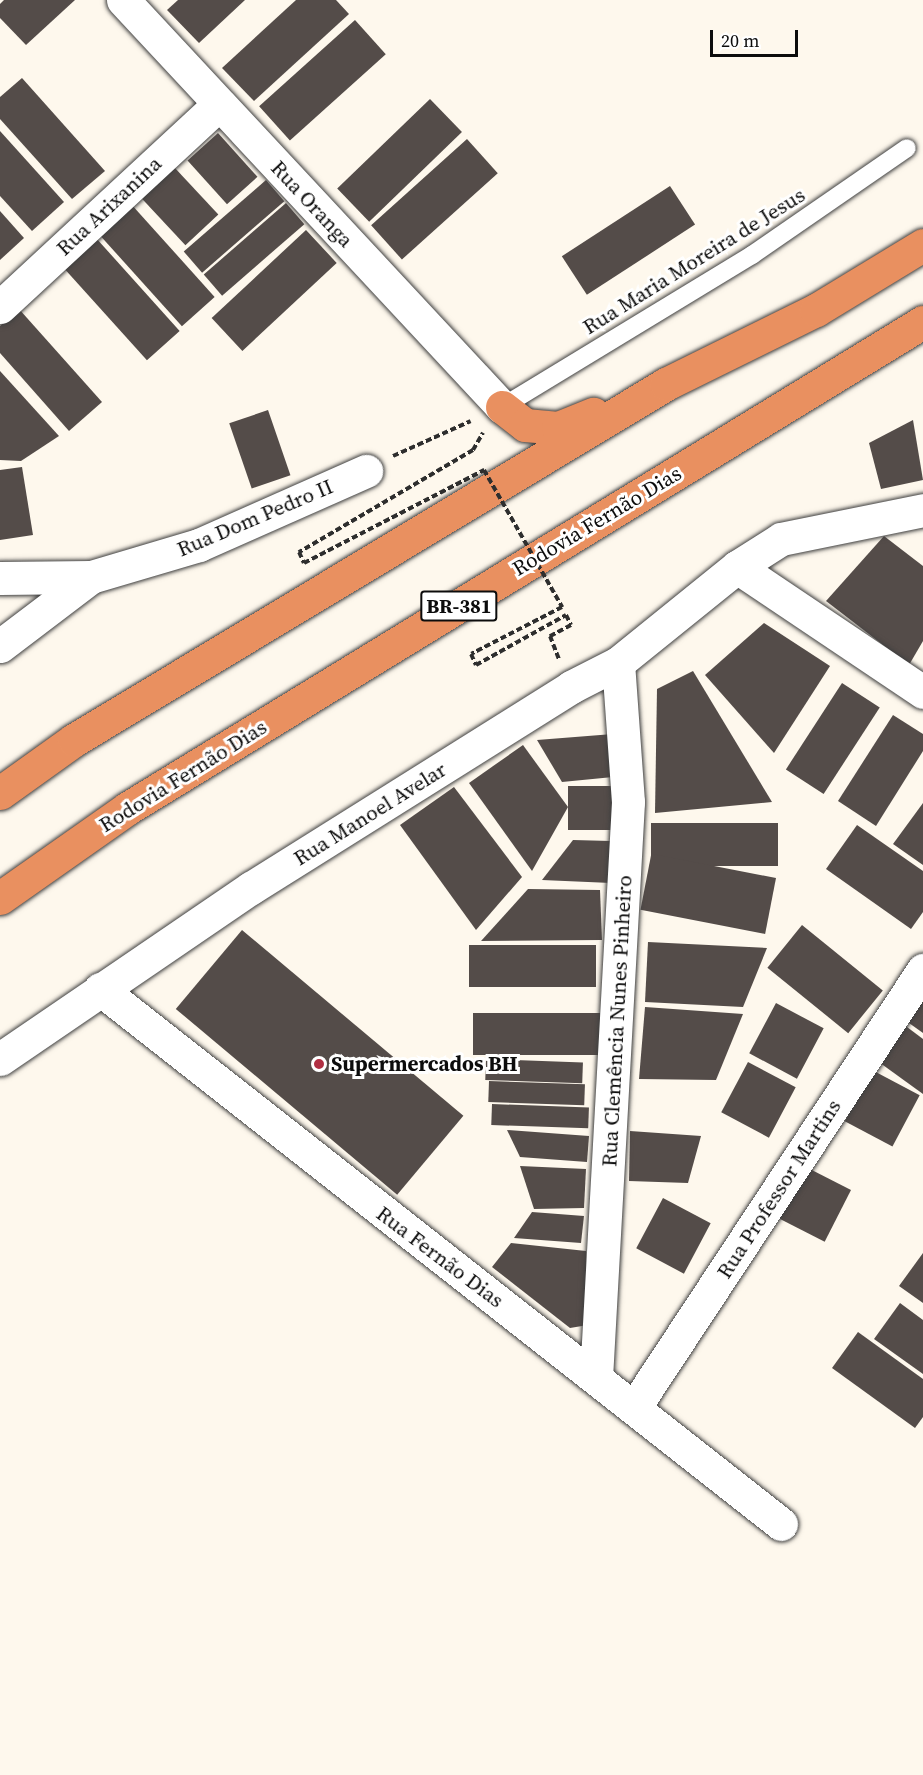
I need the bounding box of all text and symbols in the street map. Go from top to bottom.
scale bar [713,18,802,56]
text: 20 m [721,28,759,53]
street label: Rua Arixanina [51,151,167,261]
street label: Rua Oranga [266,155,358,253]
street label: Rua Maria Moreira de Jesus [578,182,810,340]
street label: Rodovia Fernão Dias [508,461,686,581]
street label: Rua Dom Pedro II [173,474,337,562]
road number: BR-381 [420,589,498,623]
street label: Rodovia Fernão Dias [95,714,271,838]
street label: Rua Manoel Avelar [289,757,451,871]
street label: Rua Clemência Nunes Pinheiro [597,875,637,1167]
place label: Supermercados BH [331,1051,517,1077]
marker: Supermercados BH [312,1057,326,1071]
street label: Rua Professor Martins [712,1095,846,1283]
street label: Rua Fernão Dias [371,1201,509,1313]

